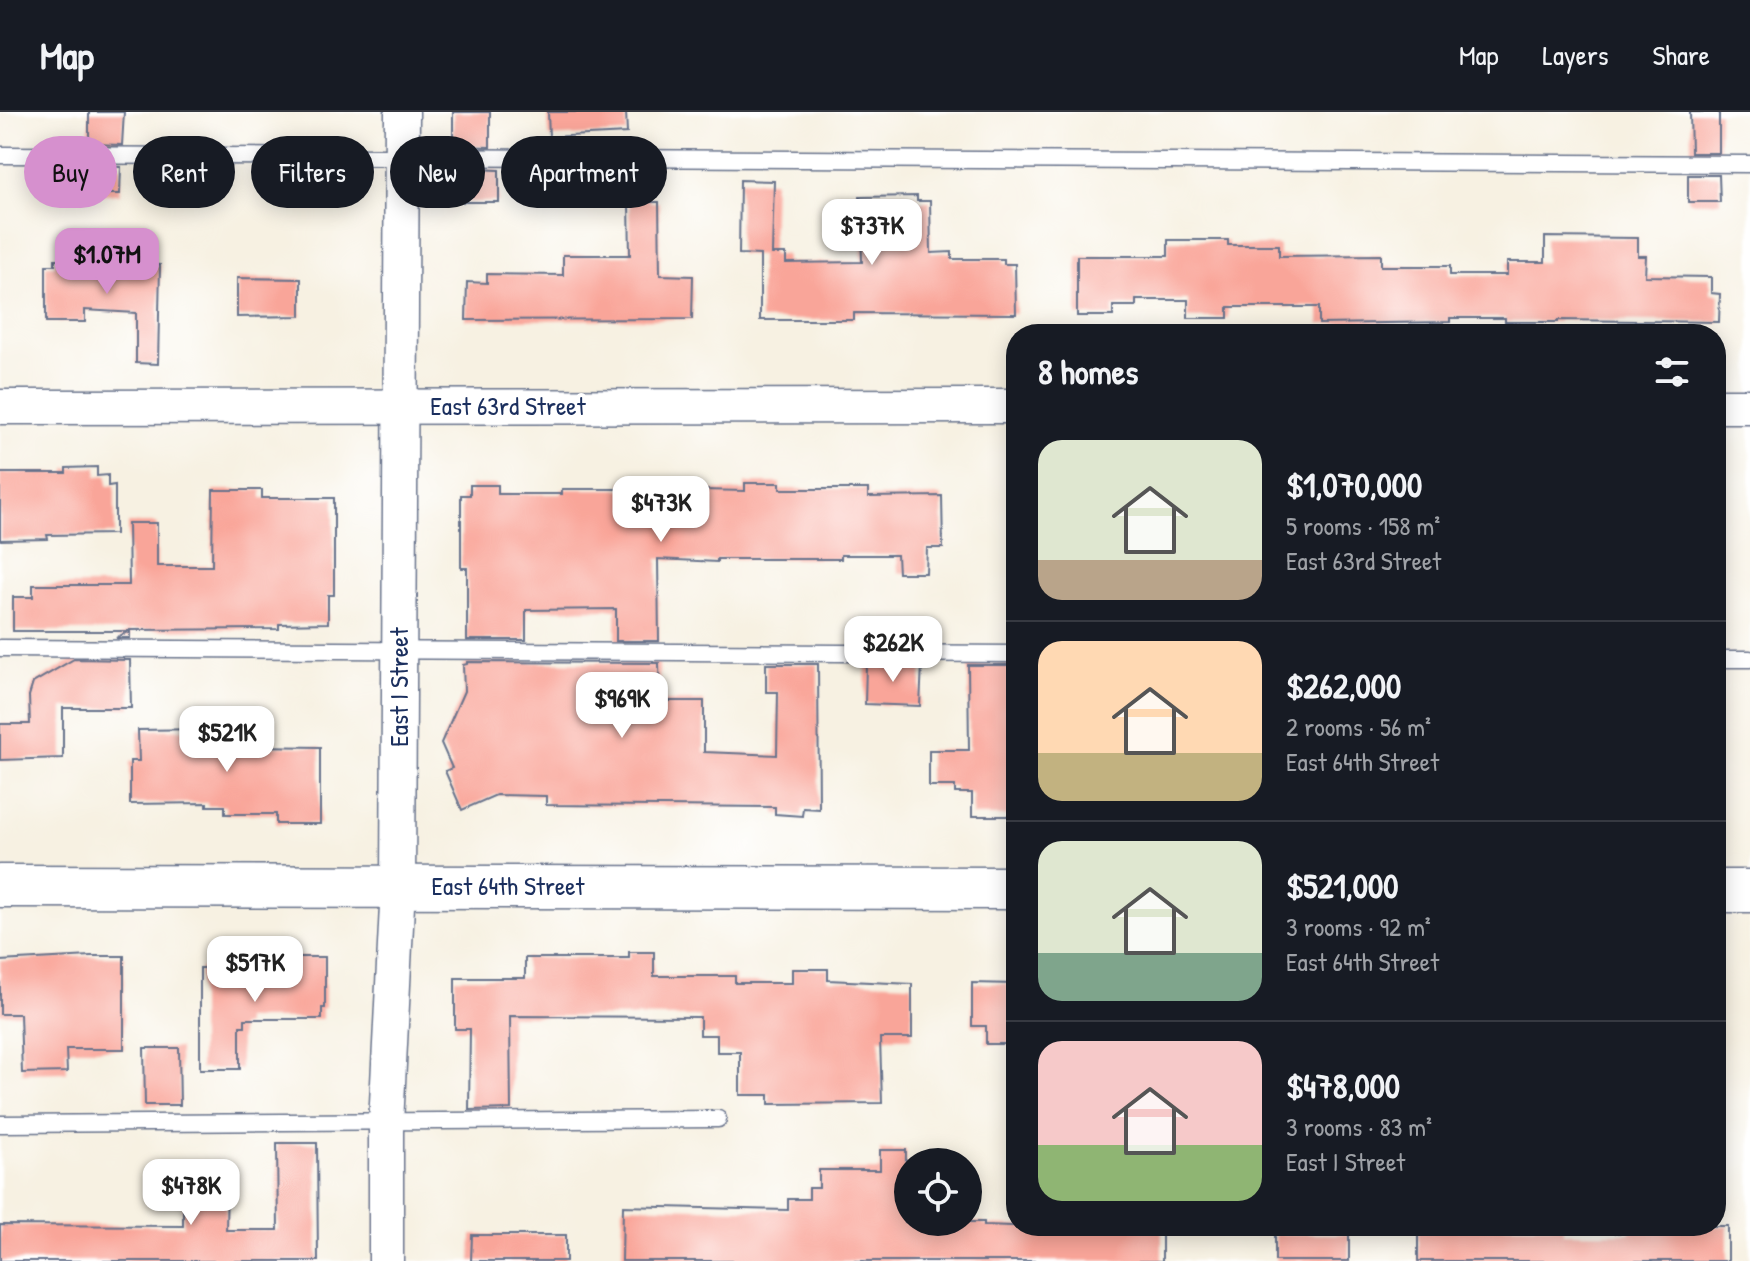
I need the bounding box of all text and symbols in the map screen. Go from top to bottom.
text: Map [40,29,94,81]
text: Map [1459,36,1499,74]
text: Layers [1543,36,1608,74]
text: Share [1652,36,1710,74]
chip: Buy [24,136,117,208]
chip: Rent [133,136,235,208]
chip: Filters [251,136,374,208]
chip: New [390,136,485,208]
chip: Apartment [501,136,667,208]
pin: $737K [816,199,928,267]
text: $737K [840,207,904,242]
pin: $1.07M [42,228,172,296]
text: $1.07M [73,236,141,271]
text: 8 homes [1038,349,1138,395]
icon: filters [1650,350,1694,394]
street label: East 63rd Street [430,388,587,423]
text: $1,070,000 [1286,462,1422,508]
icon: home [1102,472,1198,568]
pin: $473K [605,476,717,544]
text: $473K [630,484,692,519]
text: 5 rooms · 158 m² [1286,508,1440,543]
text: East 63rd Street [1286,543,1441,578]
pin: $262K [837,616,949,684]
text: $262K [862,624,924,659]
street label: East I Street [381,626,416,747]
text: $262,000 [1286,663,1401,709]
pin: $969K [566,672,678,740]
icon: home [1102,673,1198,769]
text: $969K [594,680,650,715]
pin: $521K [171,706,283,774]
text: 2 rooms · 56 m² [1286,709,1431,744]
text: $521K [197,714,257,749]
text: East 64th Street [1286,744,1439,779]
text: $521,000 [1286,863,1398,909]
street label: East 64th Street [431,868,586,903]
icon: home [1102,873,1198,969]
text: 3 rooms · 92 m² [1286,909,1431,944]
pin: $517K [199,936,311,1004]
text: $517K [225,944,285,979]
text: East 64th Street [1286,944,1439,979]
text: $478,000 [1286,1063,1400,1109]
icon: home [1102,1073,1198,1169]
text: 3 rooms · 83 m² [1286,1109,1432,1144]
text: East I Street [1286,1144,1405,1179]
map controls [894,1148,982,1236]
button: locate [894,1148,982,1236]
pin: $478K [135,1159,247,1227]
text: $478K [161,1167,221,1202]

